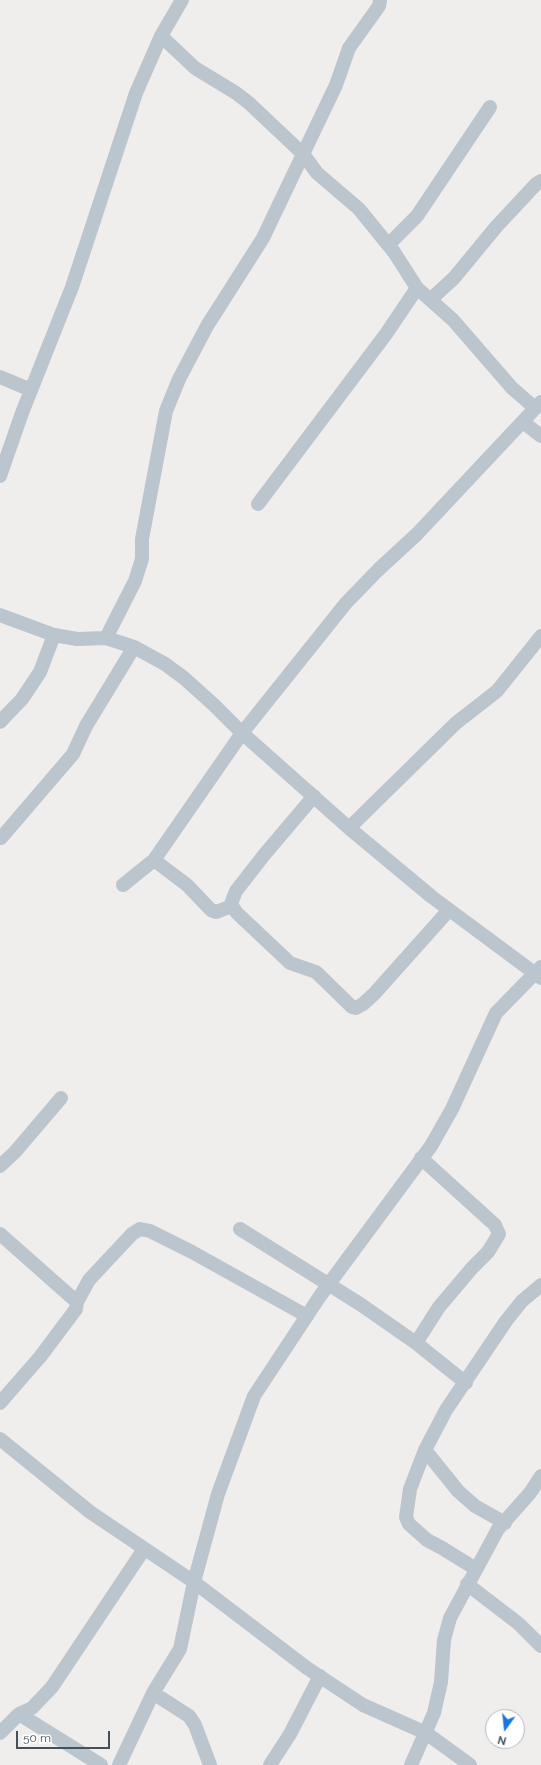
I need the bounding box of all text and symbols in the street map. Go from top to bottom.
north arrow [485,1709,525,1749]
scale bar [18,1723,112,1749]
text: 50 m [23,1731,51,1745]
text: N [496,1733,508,1747]

